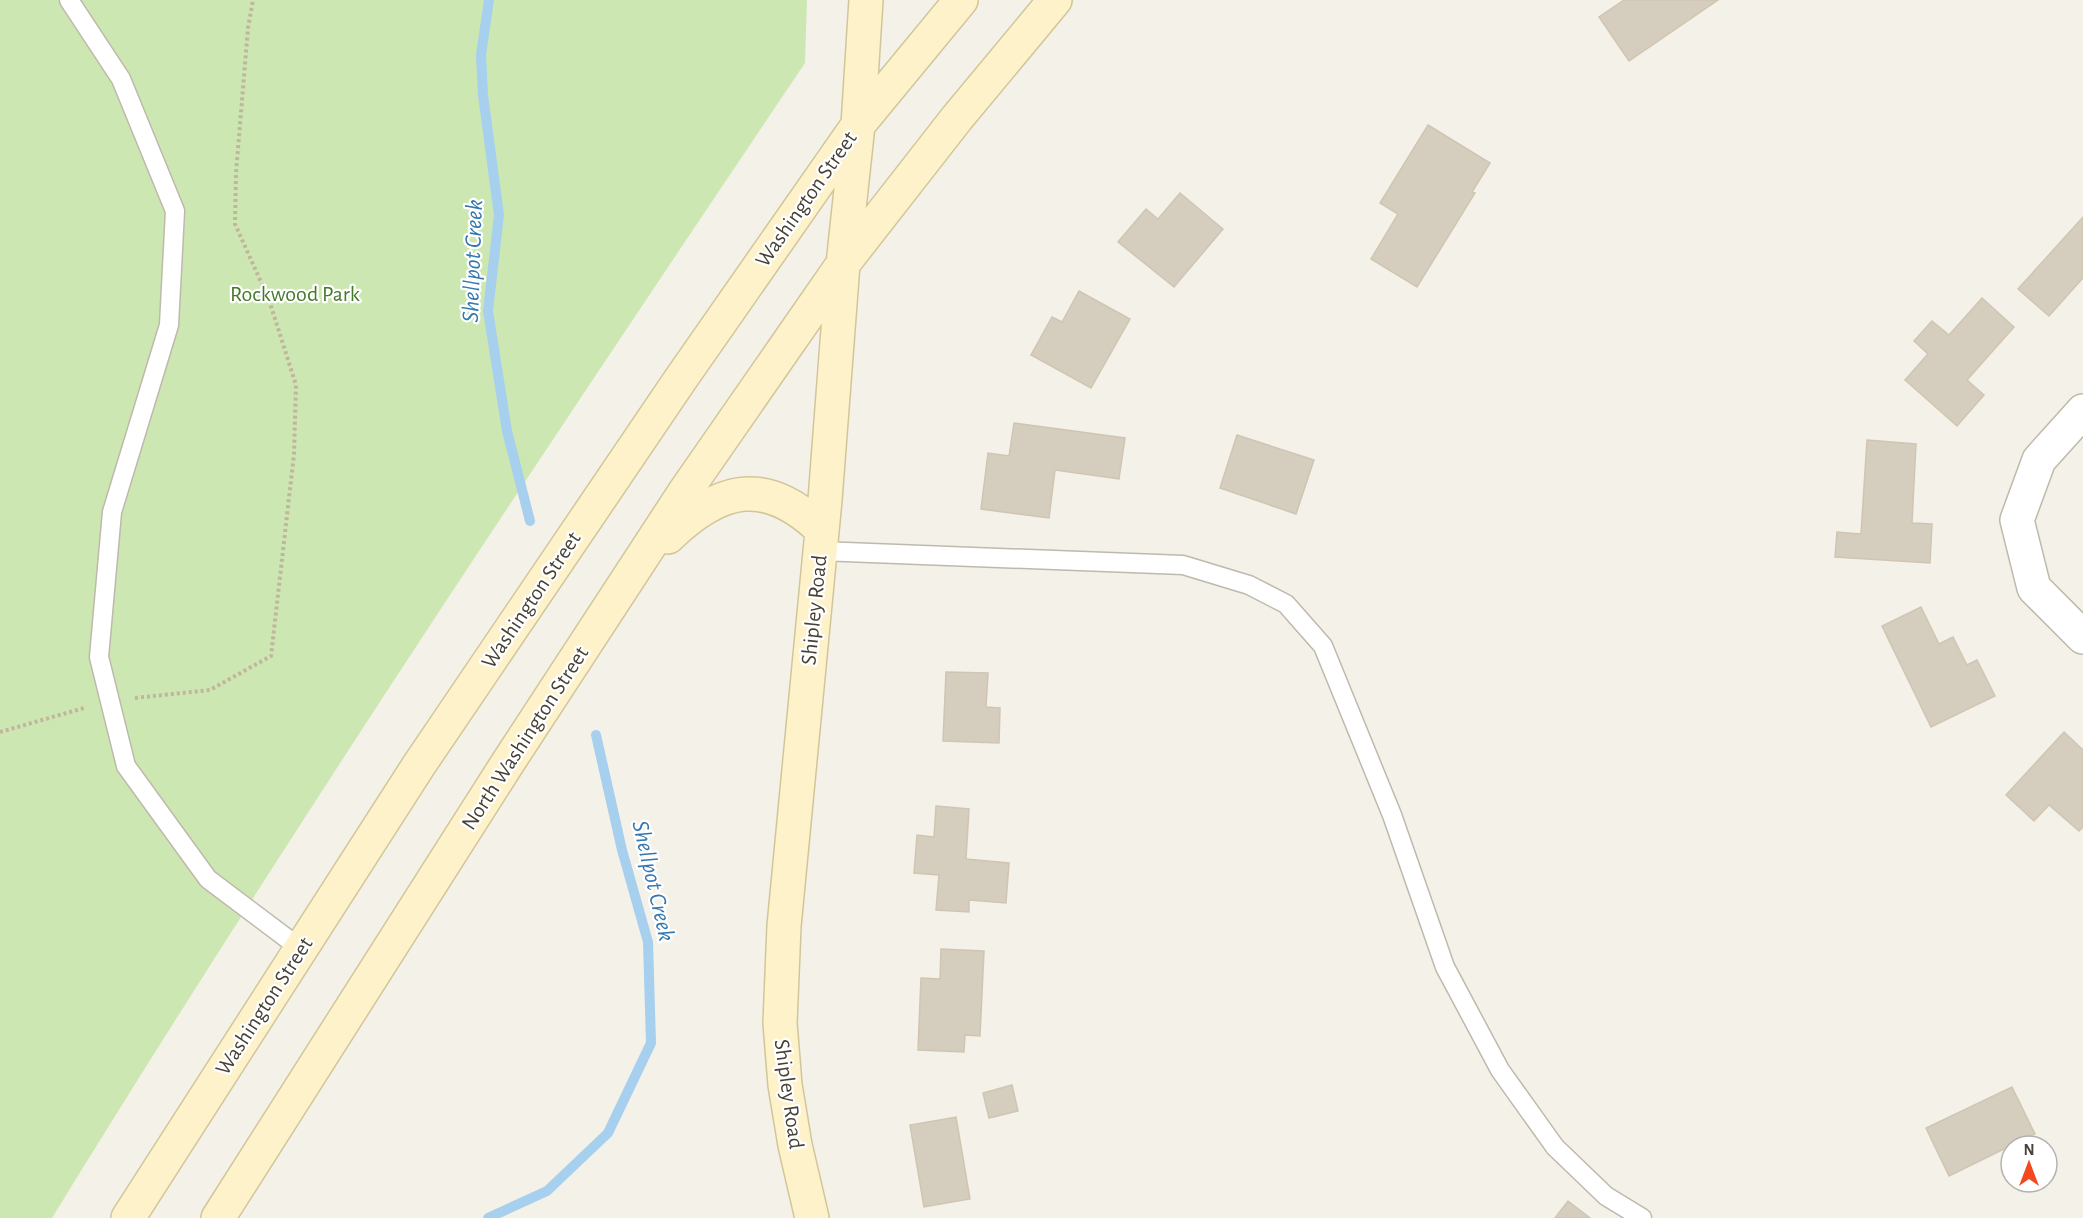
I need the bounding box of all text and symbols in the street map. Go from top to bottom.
street label: Washington Street [751,127,861,271]
water label: Shellpot Creek [459,199,487,323]
park label: Rockwood Park [230,283,360,305]
street label: Washington Street [477,528,585,672]
street label: Shipley Road [797,554,831,666]
street label: North Washington Street [457,642,593,834]
water label: Shellpot Creek [627,818,679,944]
street label: Washington Street [211,933,317,1079]
street label: Shipley Road [770,1038,808,1150]
north arrow [1999,1134,2059,1194]
text: N [2023,1142,2035,1158]

